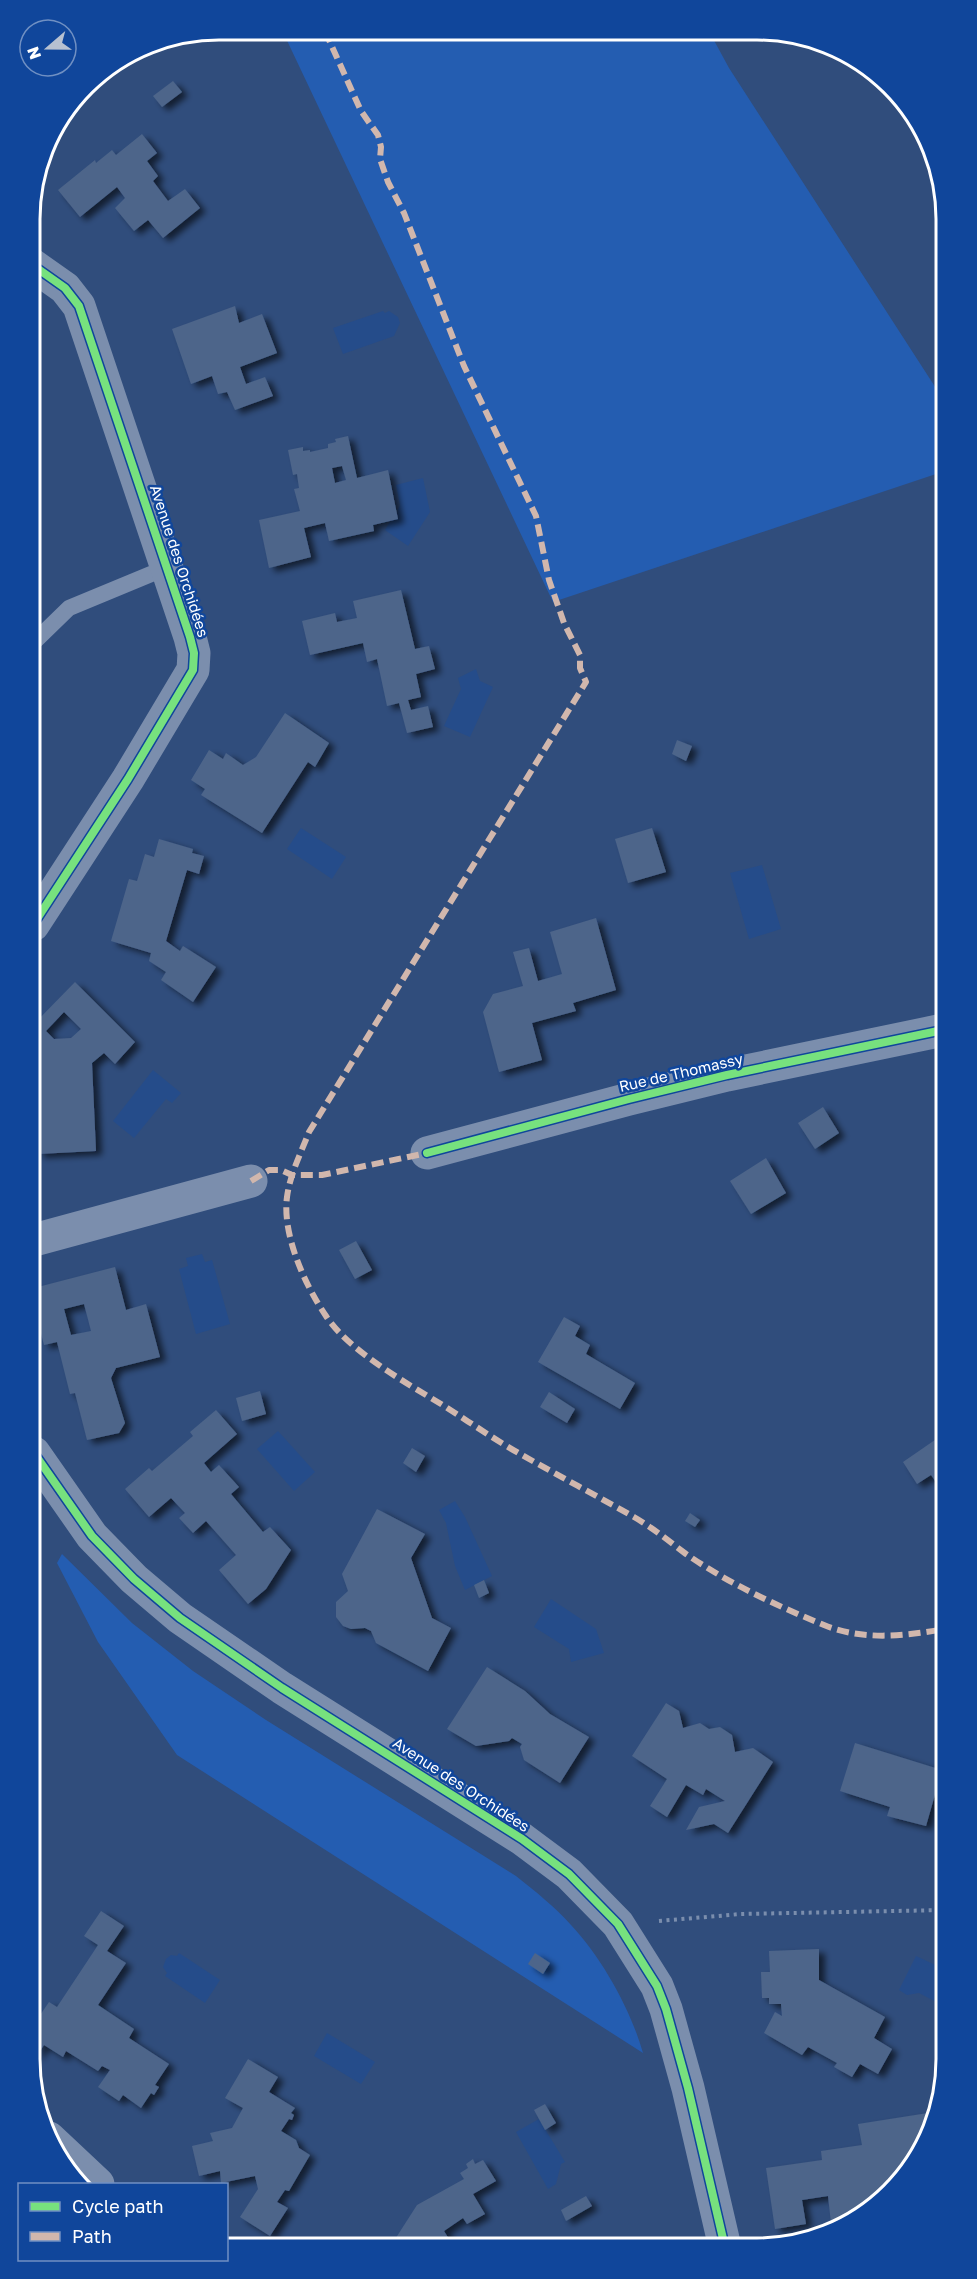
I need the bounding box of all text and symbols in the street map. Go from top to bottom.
north arrow [18,18,78,78]
text: N [22,44,45,62]
street label: Avenue des Orchidées [147,482,213,639]
street label: Rue de Thomassy [617,1049,745,1095]
street label: Avenue des Orchidées [390,1733,533,1835]
legend [18,2183,228,2261]
text: Cycle path [72,2195,164,2217]
text: Path [72,2225,112,2247]

